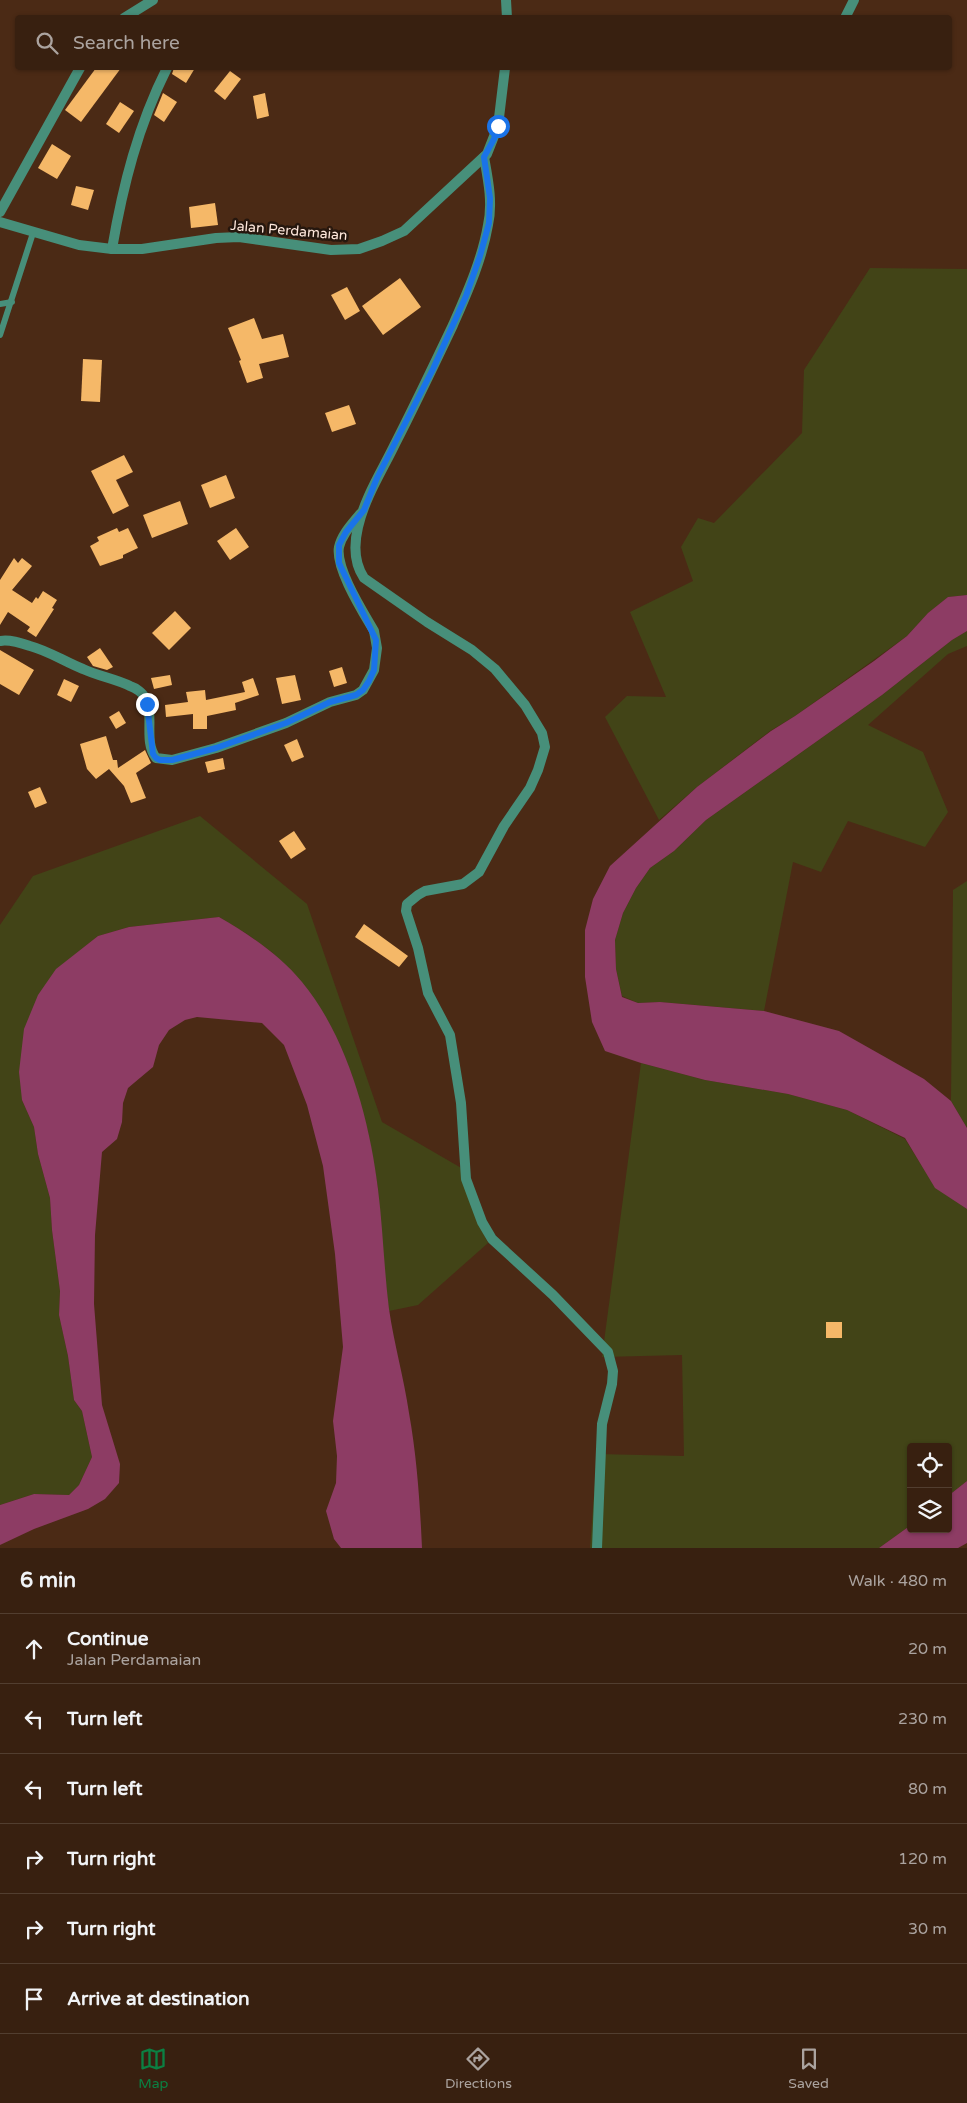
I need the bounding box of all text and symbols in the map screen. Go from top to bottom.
search box [15,15,952,70]
icon: search [33,29,61,57]
text: Search here [73,32,180,54]
route start [487,115,510,138]
street label: Jalan Perdamaian [230,217,348,244]
route end [136,693,159,716]
map controls [907,1443,952,1533]
button: locate [907,1443,952,1488]
button: layers [907,1488,952,1533]
text: 6 min [20,1568,76,1593]
text: Walk · 480 m [848,1571,947,1591]
text: Continue [67,1628,149,1650]
icon: ahead [20,1635,48,1663]
text: 20 m [908,1639,947,1659]
text: Jalan Perdamaian [67,1650,201,1670]
icon: left [20,1705,48,1733]
text: Turn left [67,1708,143,1730]
text: 230 m [898,1709,947,1729]
icon: left [20,1775,48,1803]
text: Turn left [67,1778,143,1800]
text: 80 m [908,1779,947,1799]
icon: right [20,1845,48,1873]
text: Turn right [67,1848,155,1870]
text: 120 m [898,1849,947,1869]
icon: right [20,1915,48,1943]
text: Turn right [67,1918,155,1940]
text: 30 m [908,1919,947,1939]
icon: arrive [20,1985,48,2013]
text: Arrive at destination [67,1988,250,2010]
tab: Map [138,2045,168,2092]
tab: Directions [445,2045,512,2092]
tab: Saved [788,2045,829,2092]

